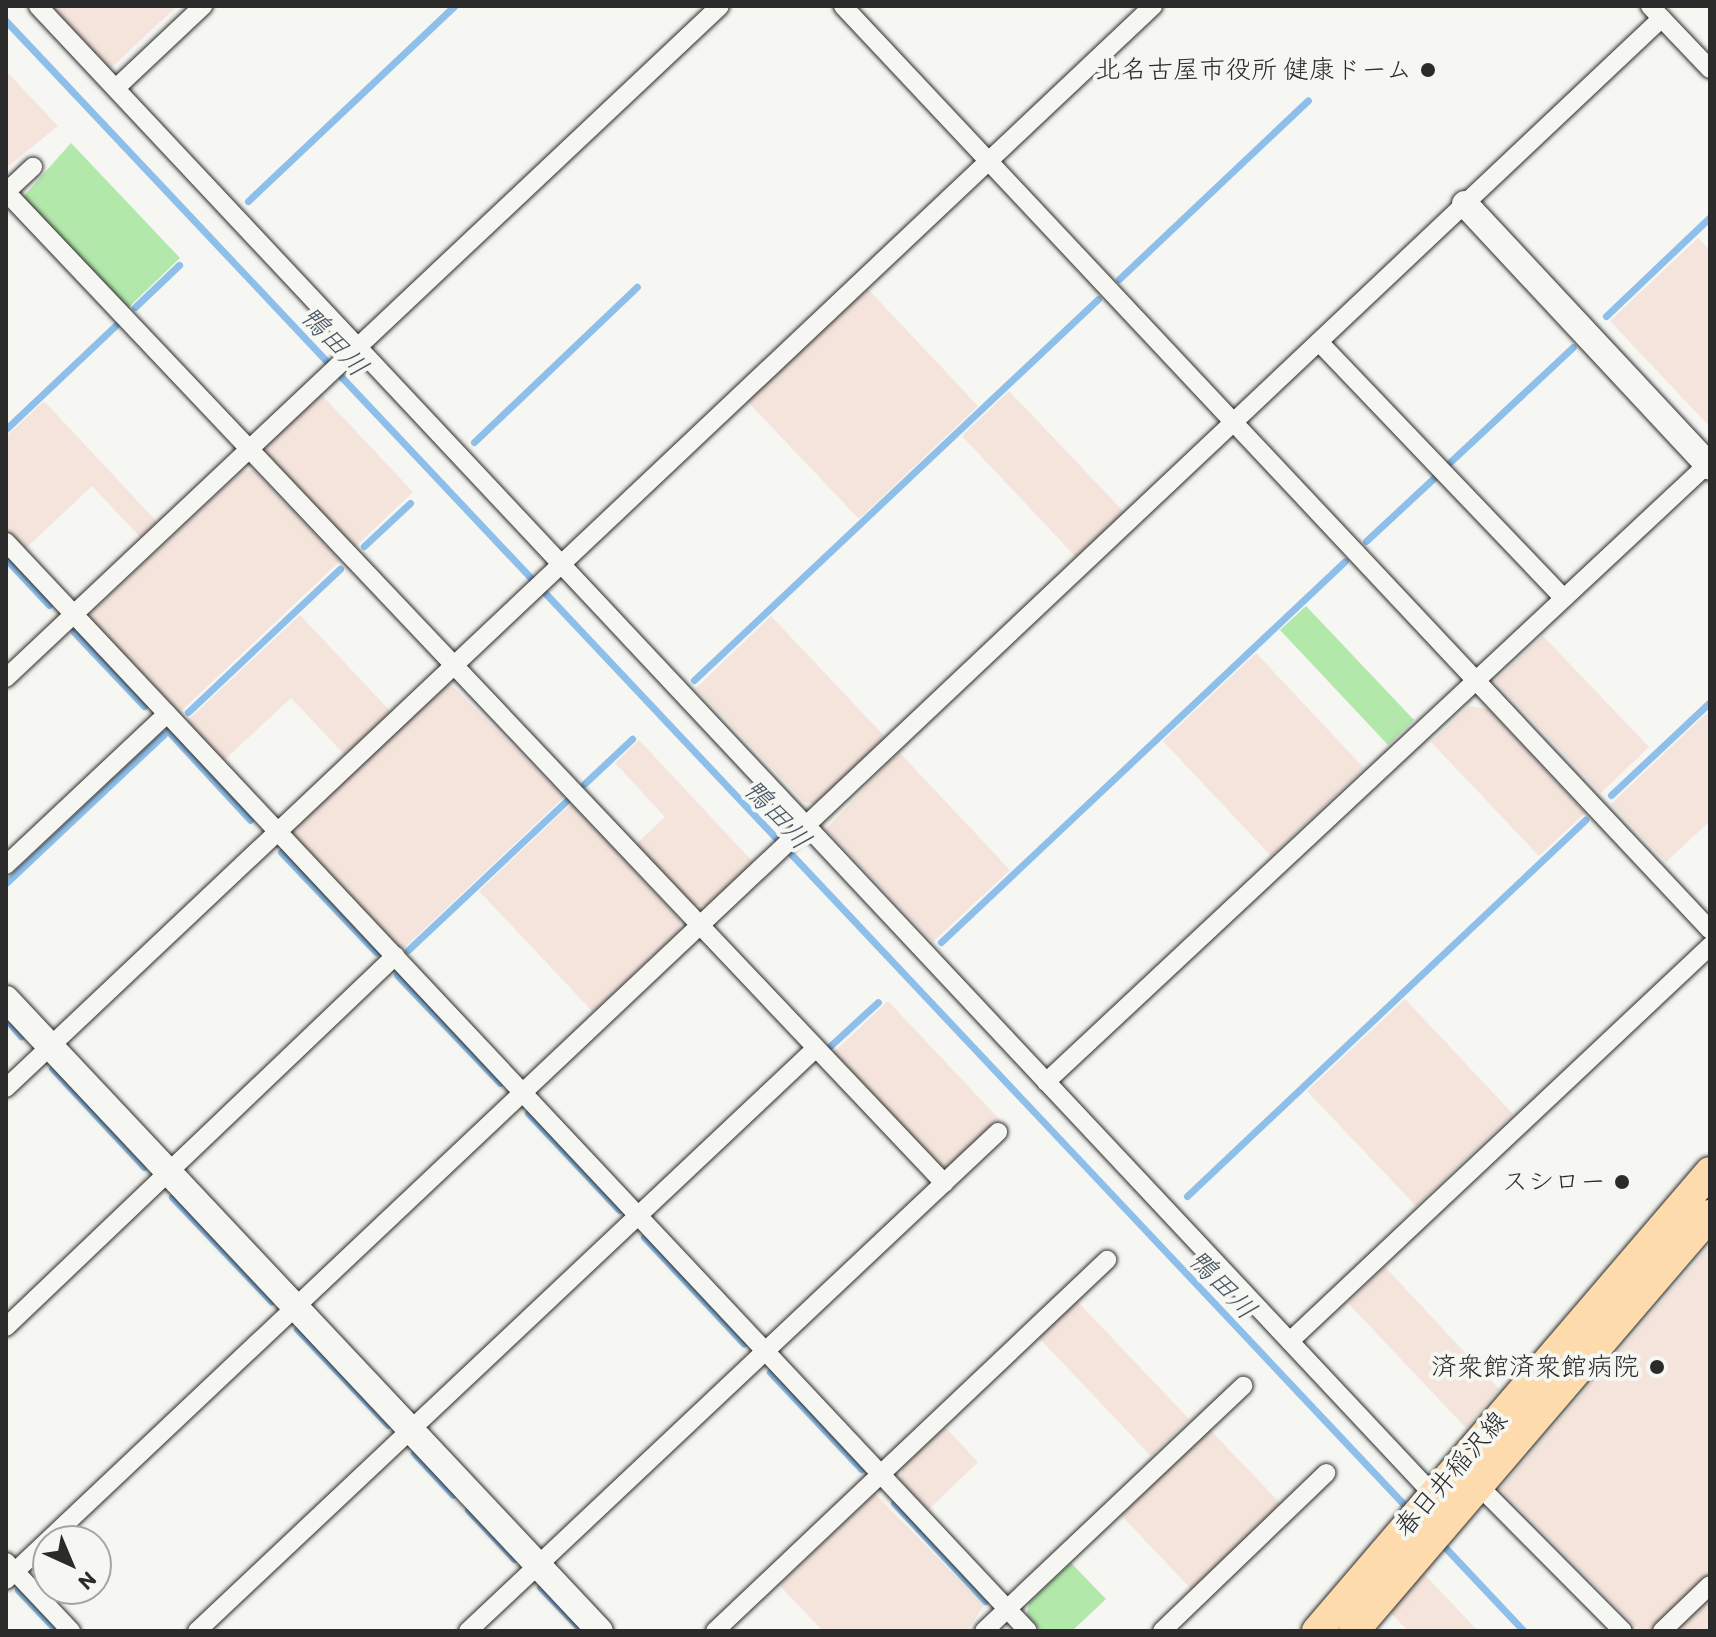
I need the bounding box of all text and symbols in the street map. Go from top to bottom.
place label: 北名古屋市役所 健康ドーム [1094,54,1412,86]
marker: 北名古屋市役所 健康ドーム [1419,61,1437,79]
water label: 鴨田川 [294,299,376,383]
water label: 鴨田川 [737,772,819,856]
place label: スシロー [1502,1166,1606,1198]
marker: スシロー [1613,1173,1631,1191]
water label: 鴨田川 [1182,1242,1264,1326]
place label: 済衆館済衆館病院 [1431,1351,1639,1383]
marker: 済衆館済衆館病院 [1646,1356,1668,1378]
street label: 春日井稲沢線 [1388,1405,1514,1543]
north arrow [32,1525,112,1605]
text: N [73,1566,102,1596]

